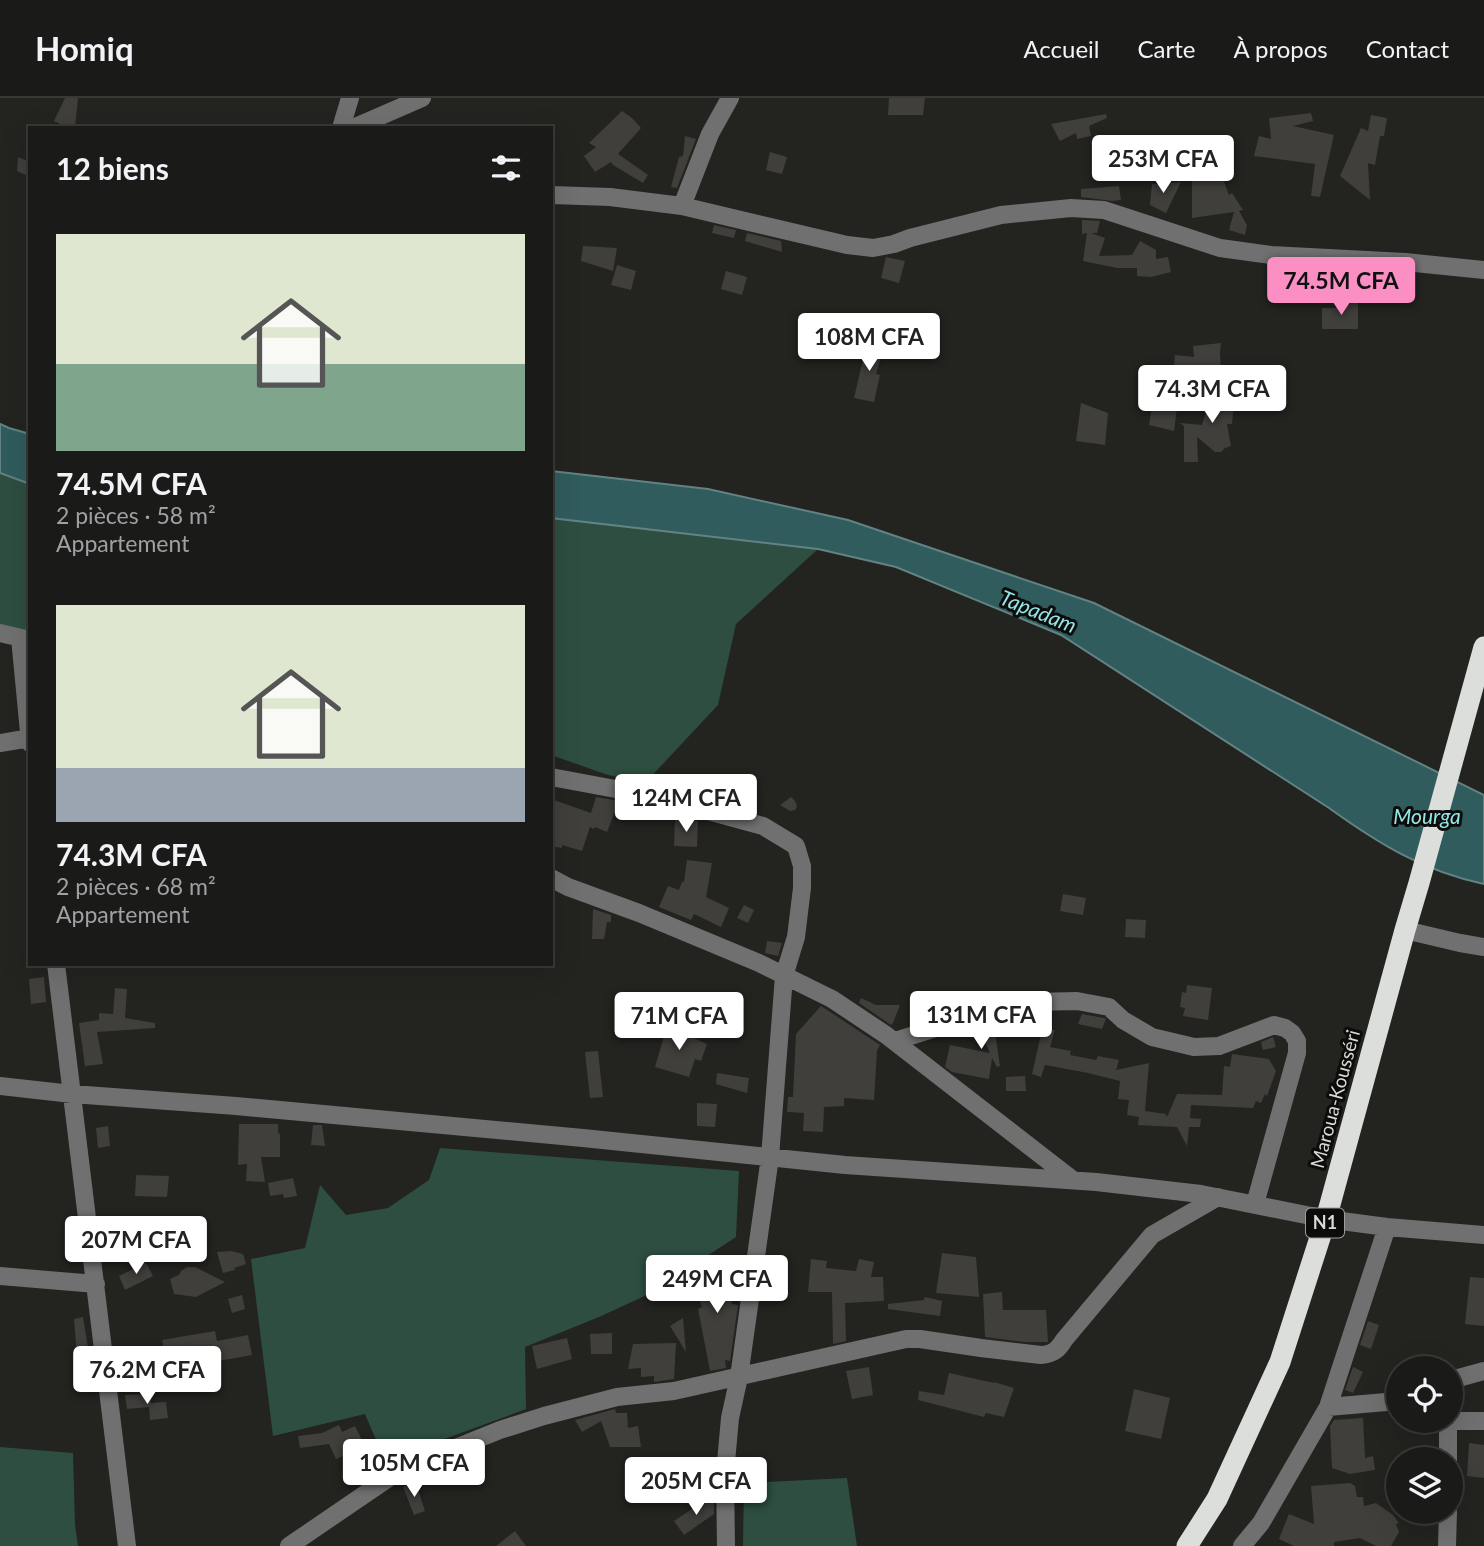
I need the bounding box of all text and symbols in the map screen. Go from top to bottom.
text: Homiq [35,28,134,68]
text: Accueil [1023,34,1099,63]
text: Carte [1137,34,1195,63]
text: À propos [1233,34,1328,63]
text: Contact [1366,34,1449,63]
pin: 253M CFA [1091,136,1235,195]
text: 253M CFA [1108,144,1218,172]
icon: filters [487,149,525,187]
text: 12 biens [56,150,169,186]
pin: 74.5M CFA [1261,258,1421,317]
text: 74.5M CFA [1283,266,1399,294]
icon: home [228,280,354,406]
pin: 108M CFA [797,314,941,373]
text: 108M CFA [814,322,924,350]
pin: 74.3M CFA [1132,366,1292,425]
text: 74.3M CFA [1154,374,1270,402]
text: 74.5M CFA [56,465,207,501]
text: 2 pièces · 58 m² [56,501,216,529]
text: Appartement [56,529,189,557]
water label: Tapadam [997,584,1080,637]
icon: home [228,651,354,777]
pin: 124M CFA [614,774,758,834]
text: 124M CFA [631,783,741,811]
water label: Mourga [1393,803,1461,828]
text: 74.3M CFA [56,836,207,872]
text: 2 pièces · 68 m² [56,872,216,900]
text: Appartement [56,900,189,928]
pin: 71M CFA [614,992,744,1052]
pin: 131M CFA [909,992,1053,1051]
text: 131M CFA [926,1000,1036,1028]
text: 71M CFA [631,1001,727,1029]
street label: Maroua-Kousséri [1305,1027,1364,1171]
road number: N1 [1306,1208,1344,1238]
pin: 207M CFA [64,1216,208,1276]
text: 207M CFA [81,1225,191,1253]
pin: 249M CFA [645,1256,789,1315]
text: 249M CFA [662,1264,772,1292]
pin: 76.2M CFA [67,1346,227,1406]
text: 76.2M CFA [89,1355,205,1383]
map controls [1386,1356,1463,1524]
button: locate [1386,1356,1463,1433]
pin: 105M CFA [342,1440,486,1499]
button: layers [1386,1447,1463,1524]
text: 105M CFA [359,1448,469,1476]
pin: 205M CFA [624,1458,768,1517]
text: 205M CFA [641,1466,751,1494]

